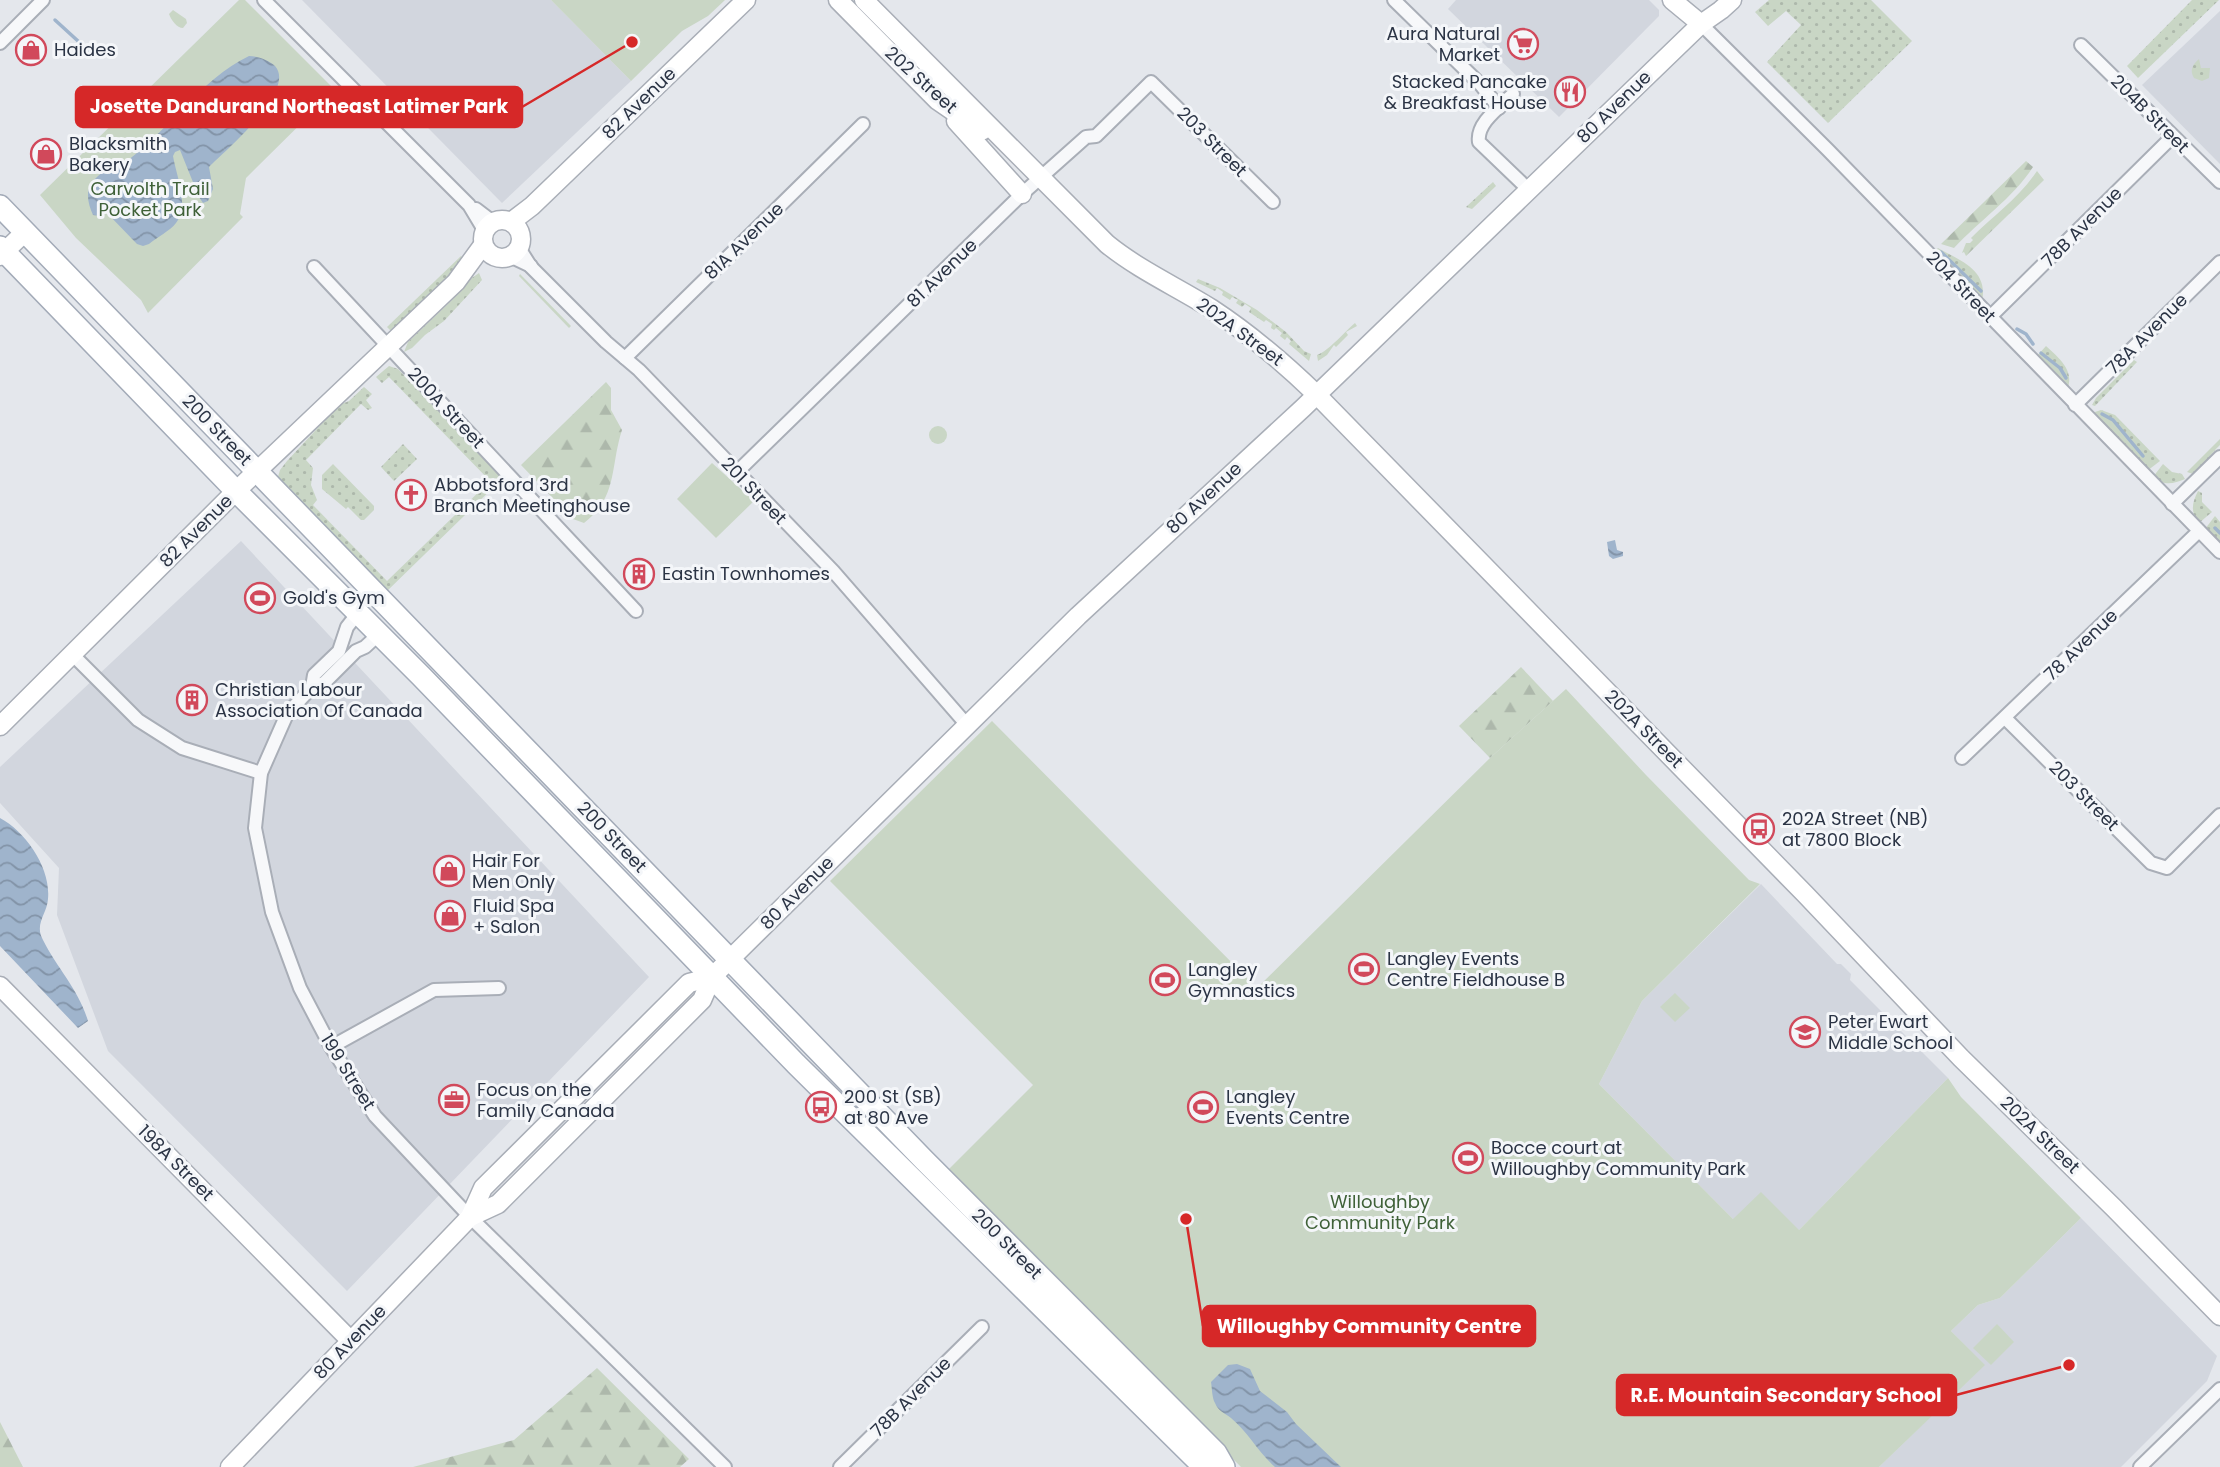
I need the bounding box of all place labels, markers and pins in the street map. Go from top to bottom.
place label: Aura Natural Market [1386,21,1500,67]
supermarket icon: Aura Natural Market [1506,27,1540,61]
shop icon: Haides [14,33,48,67]
place label: Haides [54,37,116,62]
place label: Stacked Pancake & Breakfast House [1384,69,1547,115]
restaurant icon: Stacked Pancake & Breakfast House [1553,75,1587,109]
callout: Josette Dandurand Northeast Latimer Park [76,87,522,127]
place label: Blacksmith Bakery [69,131,167,177]
shop icon: Blacksmith Bakery [29,137,63,171]
place label: Abbotsford 3rd Branch Meetinghouse [434,472,630,518]
church icon: Abbotsford 3rd Branch Meetinghouse [394,478,428,512]
building icon: Eastin Townhomes [622,557,656,591]
place label: Eastin Townhomes [662,561,830,586]
sports icon: Gold's Gym [243,581,277,615]
place label: Gold's Gym [283,585,385,610]
place label: Christian Labour Association Of Canada [215,677,423,723]
building icon: Christian Labour Association Of Canada [175,683,209,717]
place label: 202A Street (NB) at 7800 Block [1782,806,1928,852]
bus stop icon: 202A Street (NB) at 7800 Block [1742,812,1776,846]
place label: Hair For Men Only [472,848,555,894]
shop icon: Hair For Men Only [432,854,466,888]
place label: Fluid Spa + Salon [473,893,554,939]
shop icon: Fluid Spa + Salon [433,899,467,933]
place label: Langley Events Centre Fieldhouse B [1387,946,1565,992]
sports icon: Langley Events Centre Fieldhouse B [1347,952,1381,986]
place label: Langley Gymnastics [1188,957,1295,1003]
sports icon: Langley Gymnastics [1148,963,1182,997]
place label: Peter Ewart Middle School [1828,1009,1953,1055]
school or university icon: Peter Ewart Middle School [1788,1015,1822,1049]
place label: Focus on the Family Canada [477,1077,615,1123]
office icon: Focus on the Family Canada [437,1083,471,1117]
place label: 200 St (SB) at 80 Ave [844,1084,942,1130]
place label: Langley Events Centre [1226,1084,1350,1130]
bus stop icon: 200 St (SB) at 80 Ave [804,1090,838,1124]
sports icon: Langley Events Centre [1186,1090,1220,1124]
place label: Bocce court at Willoughby Community Park [1491,1135,1746,1181]
sports icon: Bocce court at Willoughby Community Park [1451,1141,1485,1175]
callout: Willoughby Community Centre [1203,1306,1535,1346]
callout: R.E. Mountain Secondary School [1617,1375,1956,1415]

